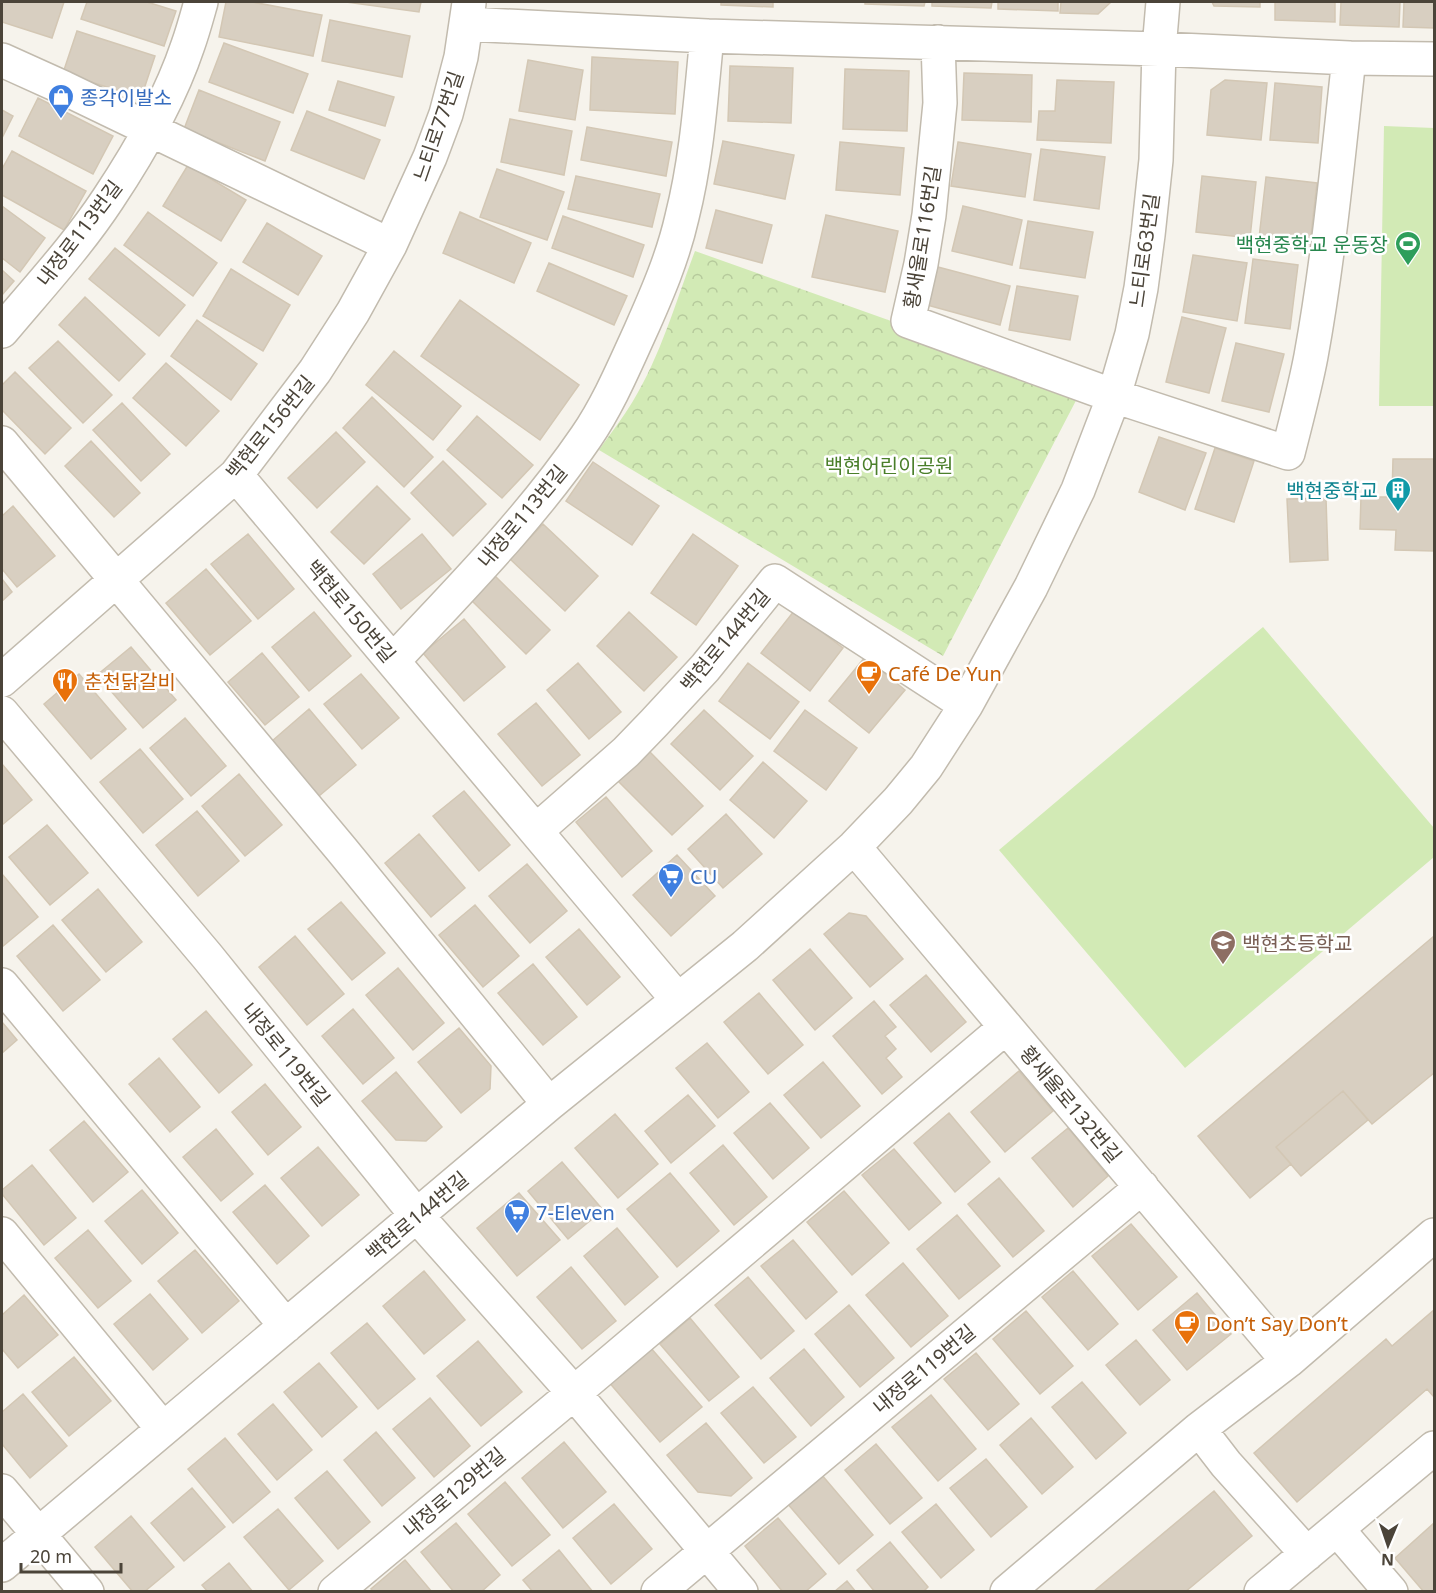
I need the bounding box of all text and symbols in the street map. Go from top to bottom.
street label: 느티로77번길 [407,67,469,185]
shop icon: 종각이발소 [46,82,76,120]
place label: 종각이발소 [80,84,172,111]
street label: 황새울로116번길 [897,163,947,311]
street label: 내정로113번길 [30,174,128,292]
street label: 느티로63번길 [1123,191,1165,309]
sports icon: 백현중학교 운동장 [1393,229,1423,267]
place label: 백현중학교 운동장 [1236,231,1388,258]
street label: 백현로156번길 [220,369,320,485]
park label: 백현어린이공원 [825,452,953,479]
street label: 내정로113번길 [471,459,573,573]
building icon: 백현중학교 [1383,475,1413,513]
place label: 백현중학교 [1286,477,1378,504]
street label: 백현로150번길 [300,554,402,668]
street label: 백현로144번길 [674,583,776,697]
cafe icon: Café De Yun [854,658,884,696]
place label: Café De Yun [888,660,1002,687]
restaurant icon: 춘천닭갈비 [50,666,80,704]
place label: 춘천닭갈비 [84,668,176,695]
supermarket icon: CU [656,861,686,899]
place label: CU [690,863,717,890]
school or university icon: 백현초등학교 [1208,928,1238,966]
place label: 백현초등학교 [1242,930,1352,957]
street label: 내정로119번길 [236,996,336,1112]
street label: 황새울로132번길 [1014,1040,1128,1168]
street label: 백현로144번길 [360,1165,474,1267]
supermarket icon: 7-Eleven [502,1197,532,1235]
place label: 7-Eleven [536,1199,615,1226]
cafe icon: Don’t Say Don’t [1172,1308,1202,1346]
place label: Don’t Say Don’t [1206,1310,1348,1337]
street label: 내정로119번길 [867,1318,981,1420]
street label: 내정로129번길 [397,1441,511,1543]
north arrow [1358,1515,1418,1575]
scale bar [21,1536,122,1574]
text: 20 m [30,1544,72,1568]
text: N [1381,1549,1394,1571]

